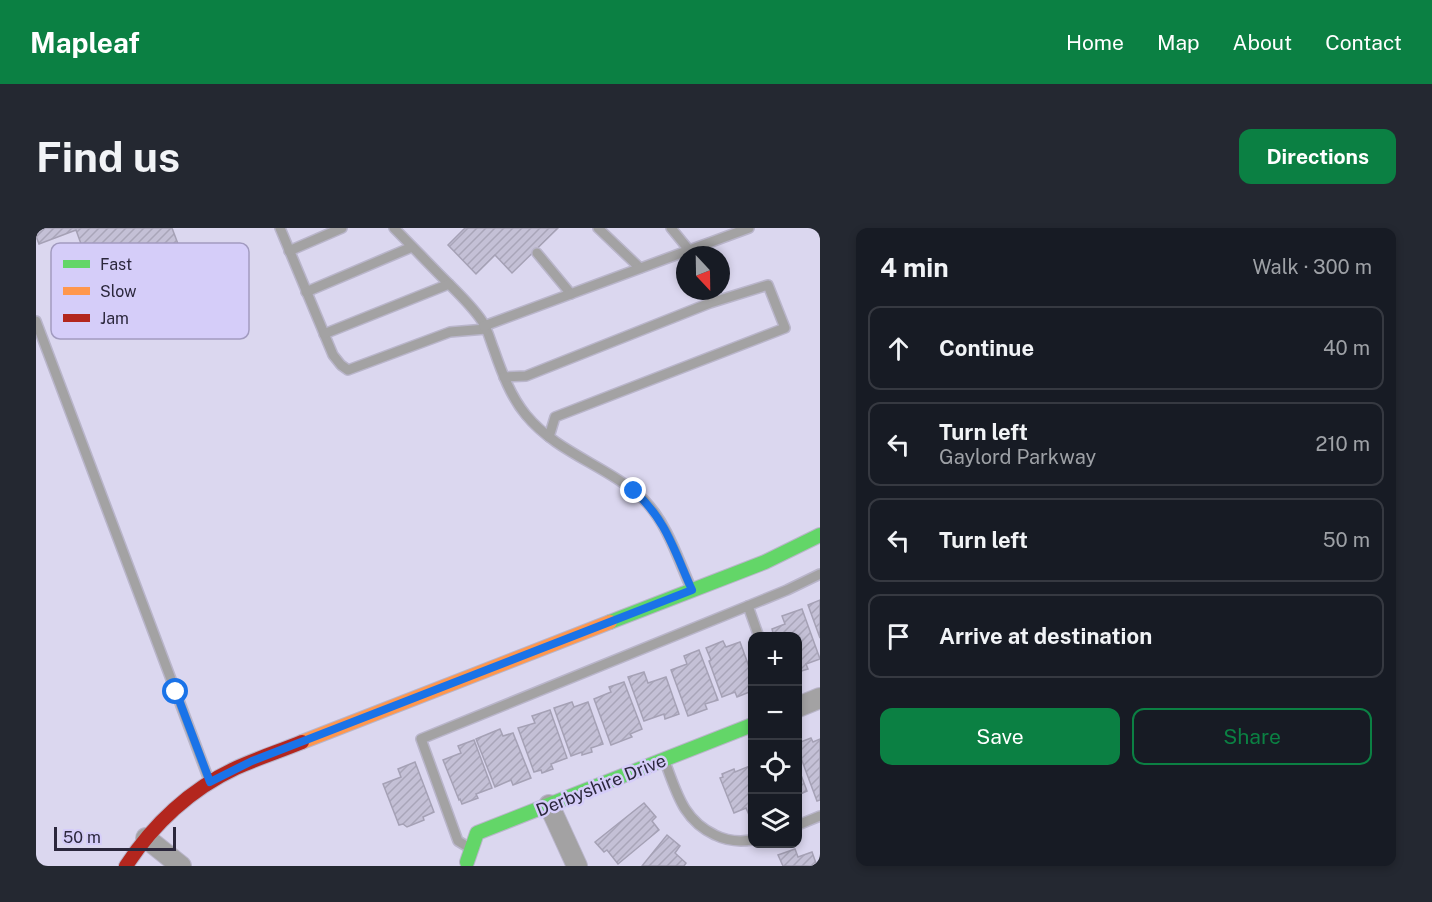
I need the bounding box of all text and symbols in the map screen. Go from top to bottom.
text: Mapleaf [30,26,140,59]
text: Home [1066,30,1124,55]
text: Map [1157,30,1200,55]
text: About [1233,30,1292,55]
text: Contact [1325,30,1402,55]
button: Directions [1239,129,1396,184]
text: Find us [36,132,180,181]
legend [51,243,249,339]
north arrow [676,246,730,300]
text: 4 min [880,252,949,283]
text: Fast [100,255,132,274]
text: Walk · 300 m [1252,255,1372,279]
text: Slow [100,282,137,301]
text: Jam [100,309,129,328]
icon: ahead [882,332,915,365]
text: Continue [939,335,1034,361]
text: 40 m [1323,336,1370,360]
text: Turn left [939,419,1028,445]
icon: left [882,428,915,461]
text: 210 m [1316,432,1370,456]
text: Gaylord Parkway [939,445,1096,469]
route end [620,477,646,503]
icon: left [882,524,915,557]
text: Turn left [939,527,1028,553]
text: 50 m [1323,528,1370,552]
icon: arrive [882,620,915,653]
text: Arrive at destination [939,623,1152,649]
map controls [748,632,802,848]
button: + [748,632,802,686]
route start [162,678,188,704]
button: − [748,686,802,740]
button: Save [880,708,1120,765]
button: Share [1132,708,1372,765]
button: locate [748,740,802,794]
street label: Derbyshire Drive [533,749,669,821]
button: layers [748,794,802,848]
scale bar [54,824,176,852]
text: 50 m [63,828,101,847]

